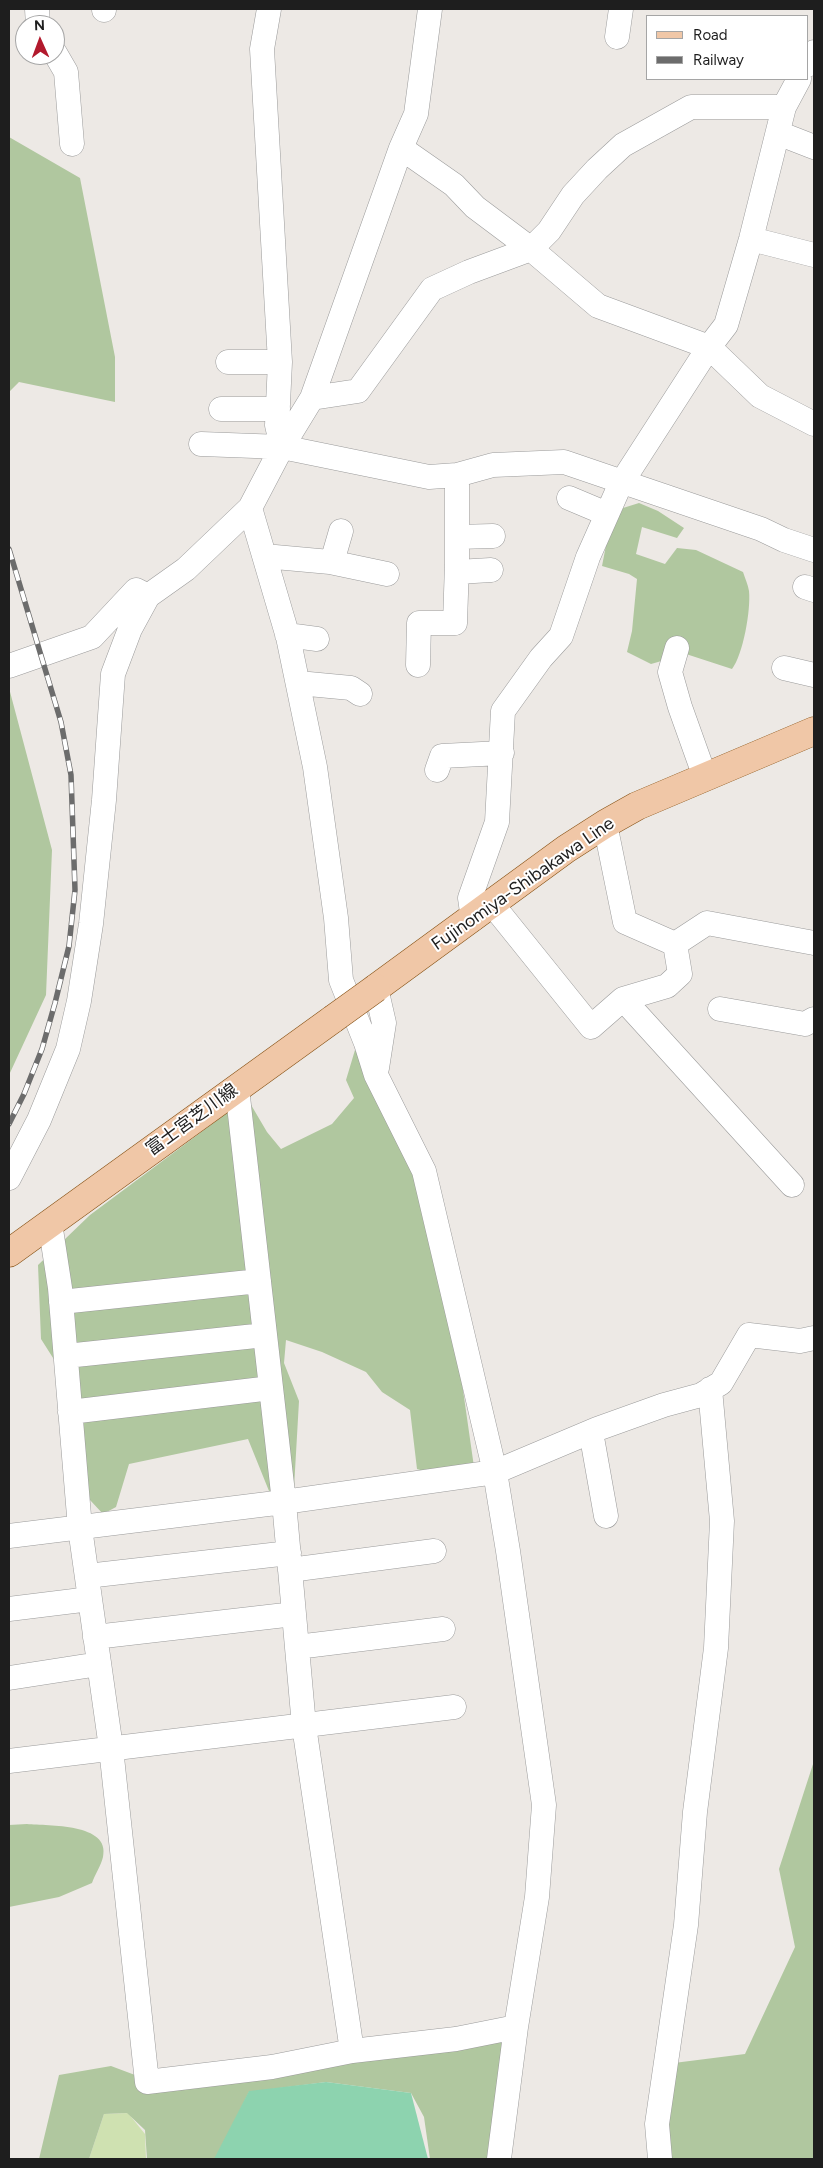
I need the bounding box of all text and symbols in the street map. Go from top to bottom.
north arrow [15,15,65,65]
legend [646,15,808,80]
text: N [34,17,45,34]
text: Road [693,26,728,44]
text: Railway [693,51,744,69]
street label: Fujinomiya-Shibakawa Line [427,813,619,955]
street label: 富士宮芝川線 [142,1080,242,1160]

